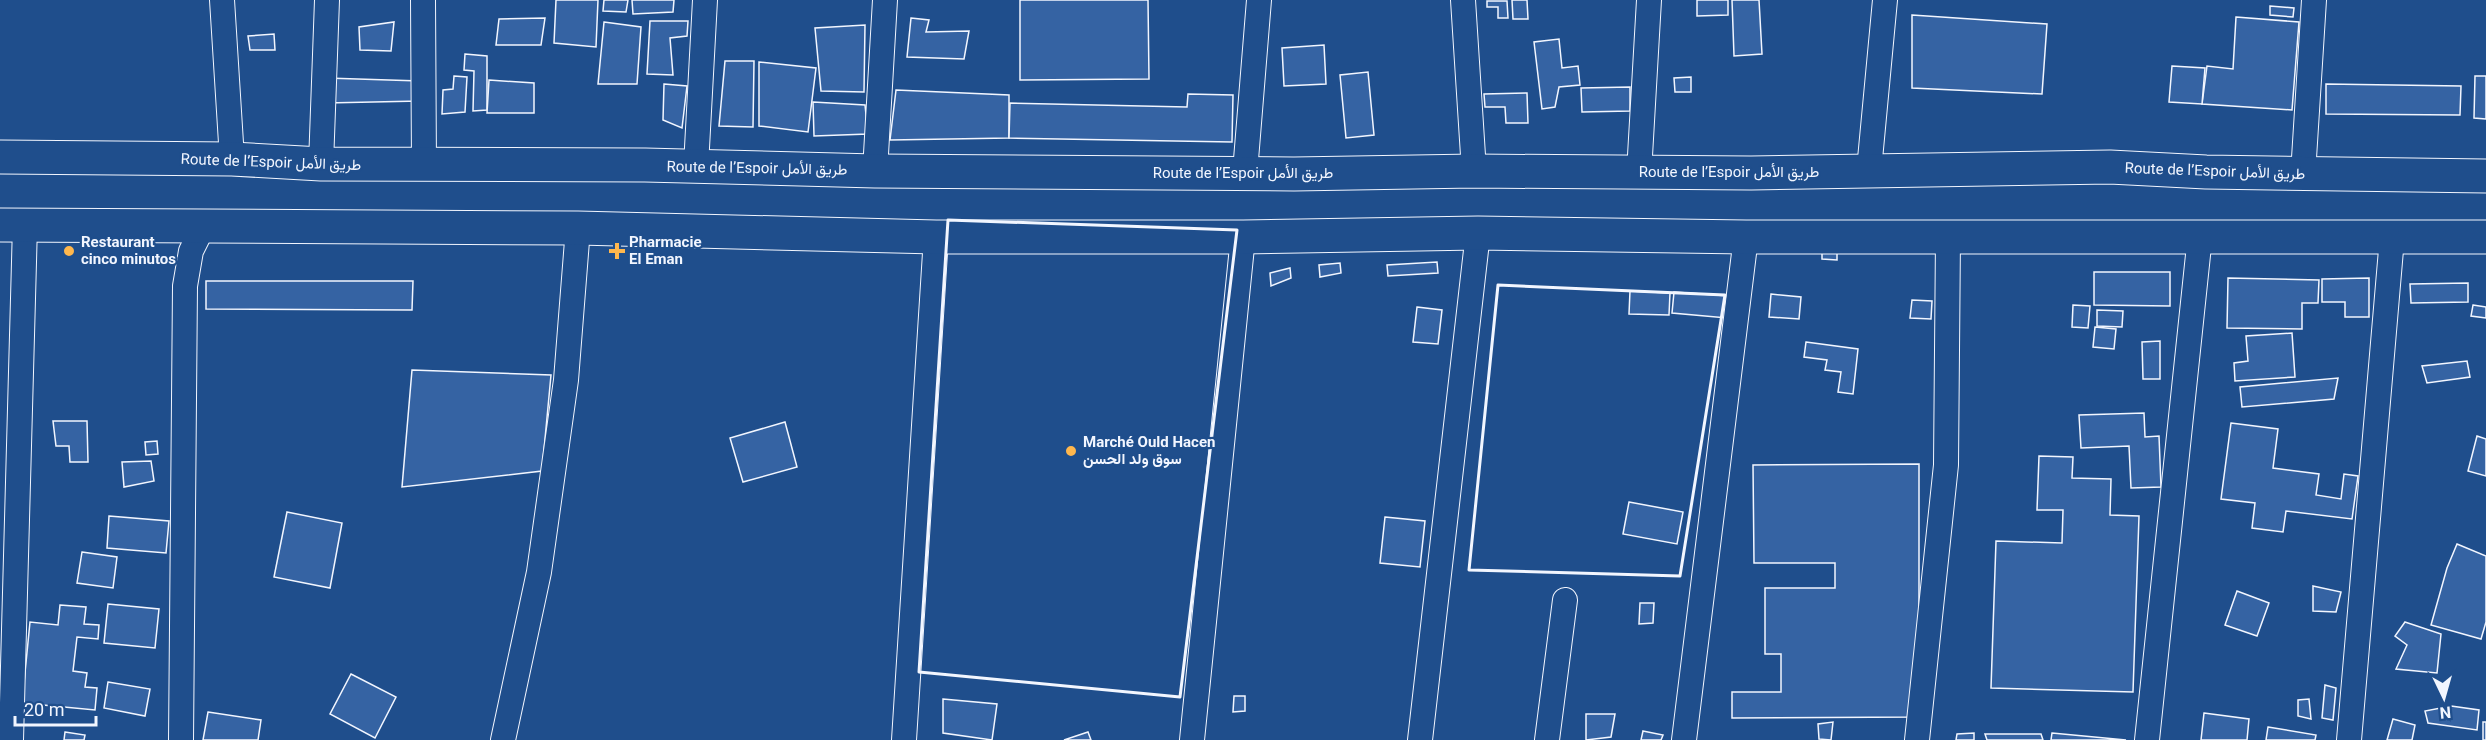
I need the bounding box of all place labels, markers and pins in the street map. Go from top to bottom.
place label: Restaurant cinco minutos [81,233,176,268]
place label: Pharmacie El Eman [629,233,702,268]
marker: Restaurant cinco minutos [62,244,76,258]
marker: Pharmacie El Eman [610,244,624,258]
place label: Marché Ould Hacen سوق ولد الحسن [1083,433,1215,468]
marker: Marché Ould Hacen سوق ولد الحسن [1064,444,1078,458]

